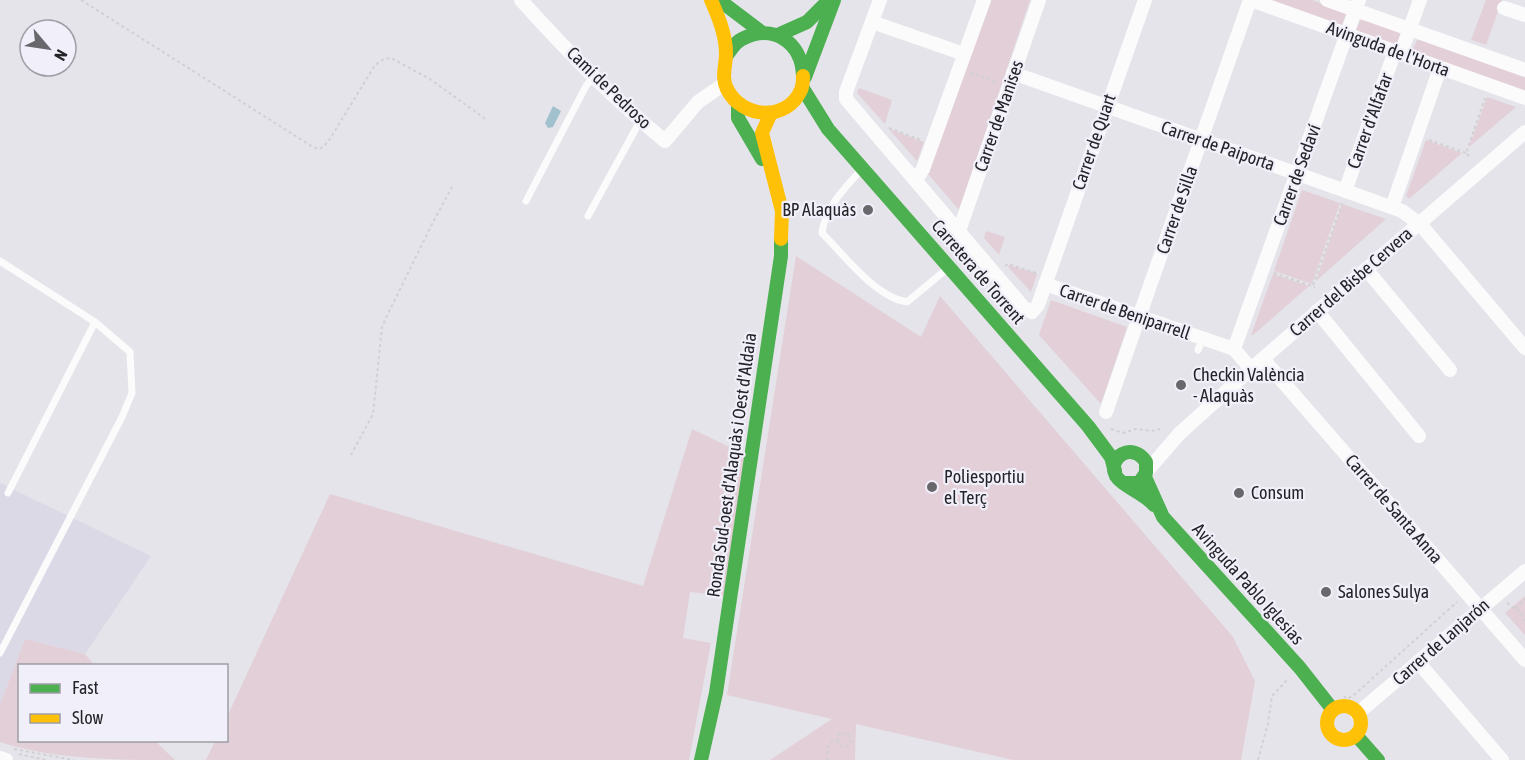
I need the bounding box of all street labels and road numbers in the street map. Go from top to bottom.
street label: Avinguda de l'Horta [1324,17,1453,81]
street label: Camí de Pedroso [563,42,656,133]
street label: Carrer de Manises [970,57,1027,174]
street label: Carrer d'Alfafar [1343,70,1397,171]
street label: Carrer de Quart [1067,91,1120,193]
street label: Carrer de Paiporta [1159,116,1278,175]
street label: Carrer de Sedaví [1268,121,1325,228]
street label: Carrer de Silla [1152,163,1201,257]
street label: Carretera de Torrent [927,215,1029,328]
street label: Carrer del Bisbe Cervera [1285,223,1416,341]
street label: Carrer de Beniparrell [1057,279,1194,344]
street label: Ronda Sud-oest d'Alaquàs i Oest d'Aldaia [703,331,760,599]
street label: Carrer de Santa Anna [1341,450,1447,567]
street label: Avinguda Pablo Iglesias [1188,519,1308,649]
street label: Carrer de Lanjarón [1388,594,1493,689]

